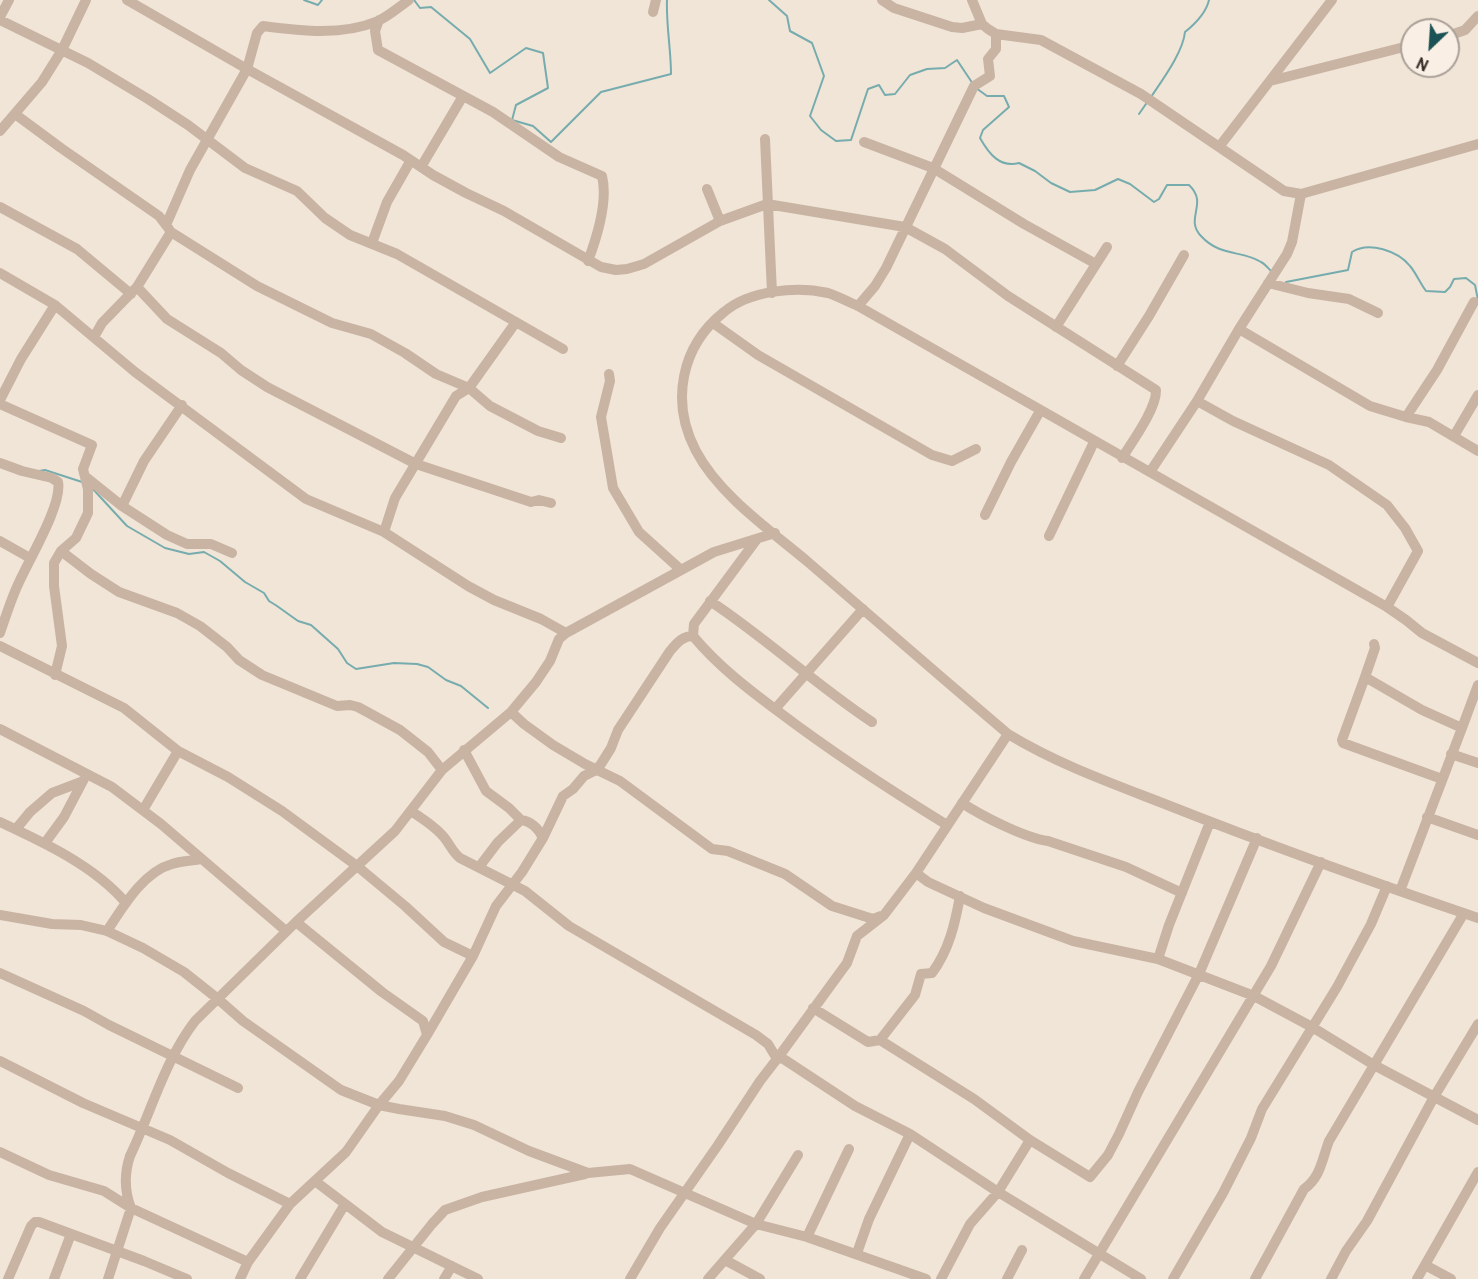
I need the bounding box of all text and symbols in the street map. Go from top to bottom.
north arrow [1400,18,1460,78]
text: N [1414,51,1433,74]

